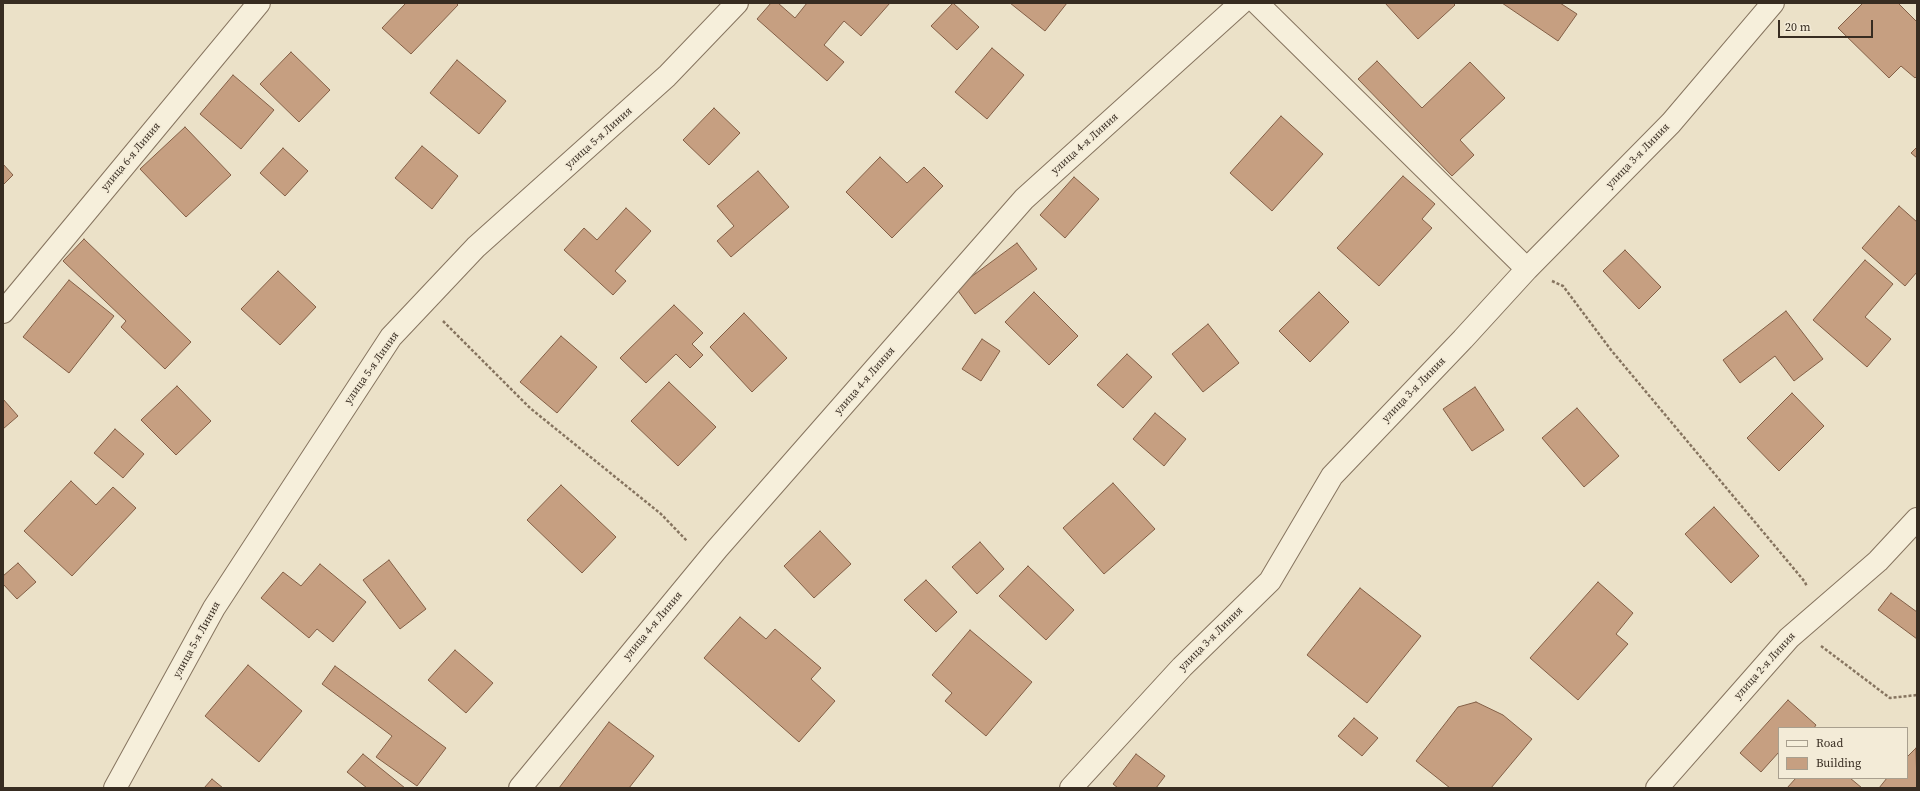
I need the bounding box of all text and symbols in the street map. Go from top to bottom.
scale bar [1780,12,1875,38]
text: 20 m [1785,19,1811,35]
street label: улица 5-я Линия [563,104,635,172]
street label: улица 4-я Линия [1049,110,1121,178]
street label: улица 6-я Линия [98,120,164,194]
street label: улица 3-я Линия [1604,121,1672,191]
street label: улица 5-я Линия [342,329,402,407]
street label: улица 4-я Линия [832,344,898,418]
street label: улица 3-я Линия [1380,355,1448,425]
street label: улица 4-я Линия [620,589,686,663]
street label: улица 5-я Линия [171,599,223,681]
street label: улица 3-я Линия [1176,604,1246,674]
street label: улица 2-я Линия [1731,630,1799,702]
legend [1778,727,1908,779]
text: Road [1816,735,1843,751]
text: Building [1816,755,1861,771]

